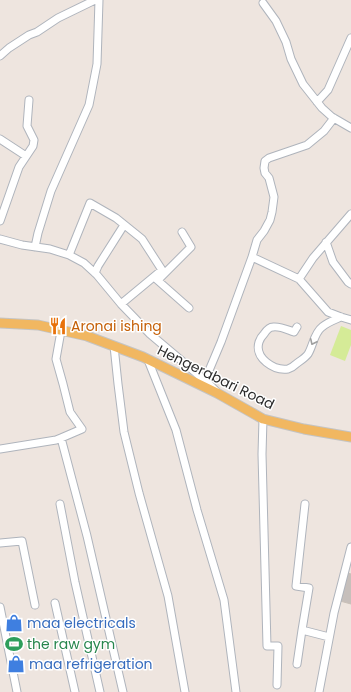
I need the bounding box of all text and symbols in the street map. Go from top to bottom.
restaurant icon: Aronai ishing [48,316,68,336]
place label: Aronai ishing [71,316,162,336]
one-way arrow [310,337,318,345]
street label: Hengerabari Road [154,340,278,414]
shop icon: maa electricals [4,613,24,633]
place label: maa electricals [27,613,136,633]
sports icon: the raw gym [4,634,24,654]
place label: the raw gym [27,634,115,654]
shop icon: maa refrigeration [6,654,26,674]
place label: maa refrigeration [29,654,153,674]

